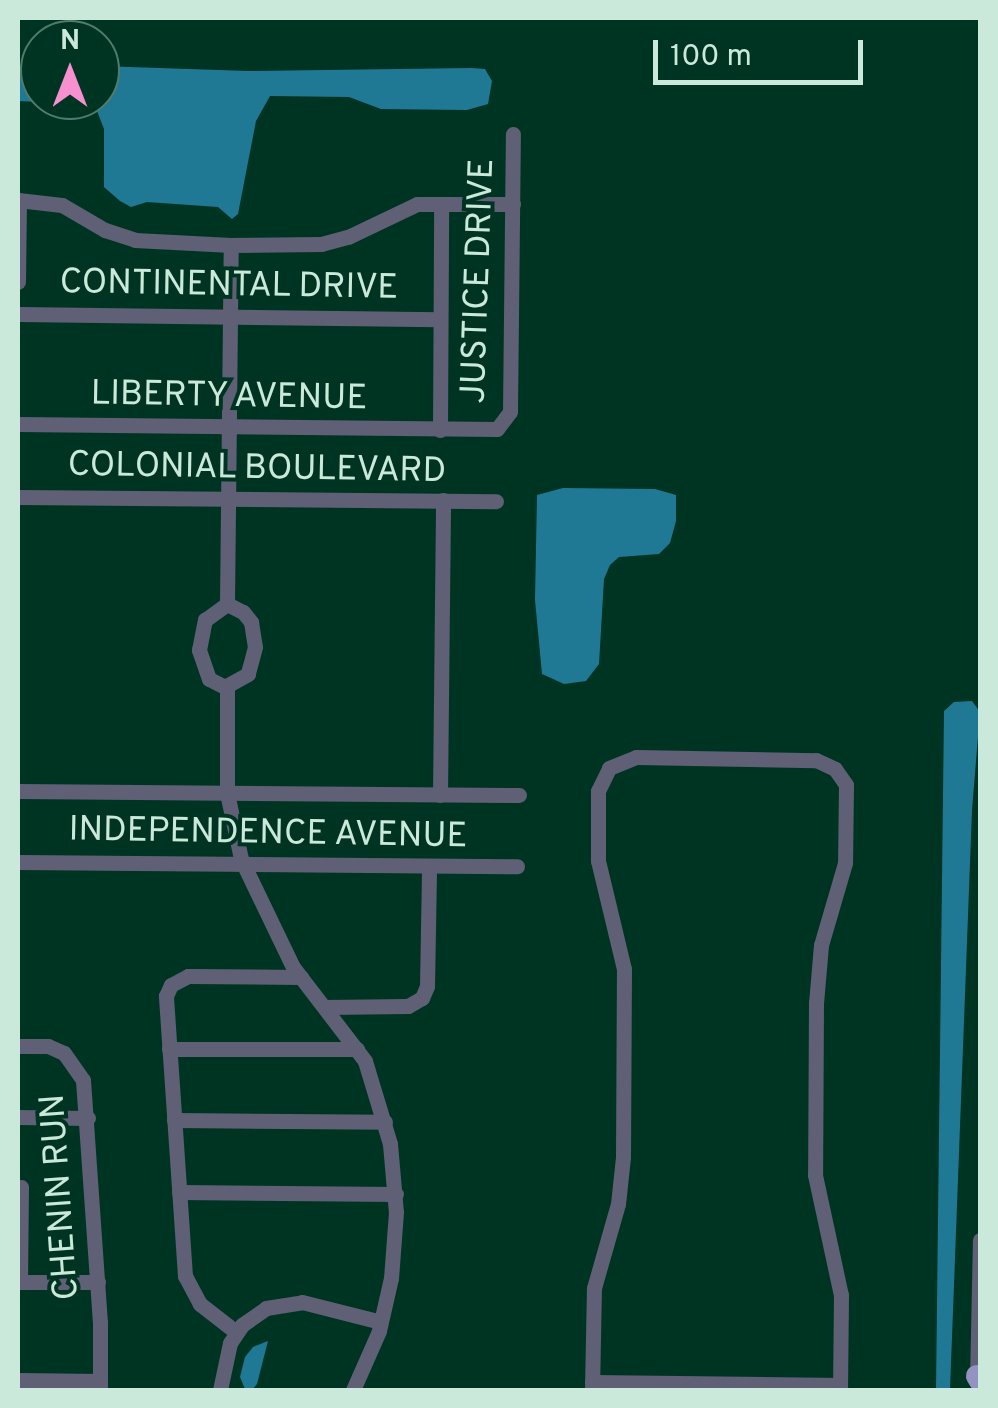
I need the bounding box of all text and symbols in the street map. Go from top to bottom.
north arrow [20,20,120,120]
scale bar [658,20,868,82]
text: N [60,24,80,60]
text: 100 m [670,39,752,76]
street label: JUSTICE DRIVE [454,158,504,404]
street label: CONTINENTAL DRIVE [59,262,399,310]
street label: LIBERTY AVENUE [89,374,369,420]
street label: COLONIAL BOULEVARD [67,445,447,493]
street label: INDEPENDENCE AVENUE [67,810,469,858]
street label: CHENIN RUN [33,1092,89,1302]

